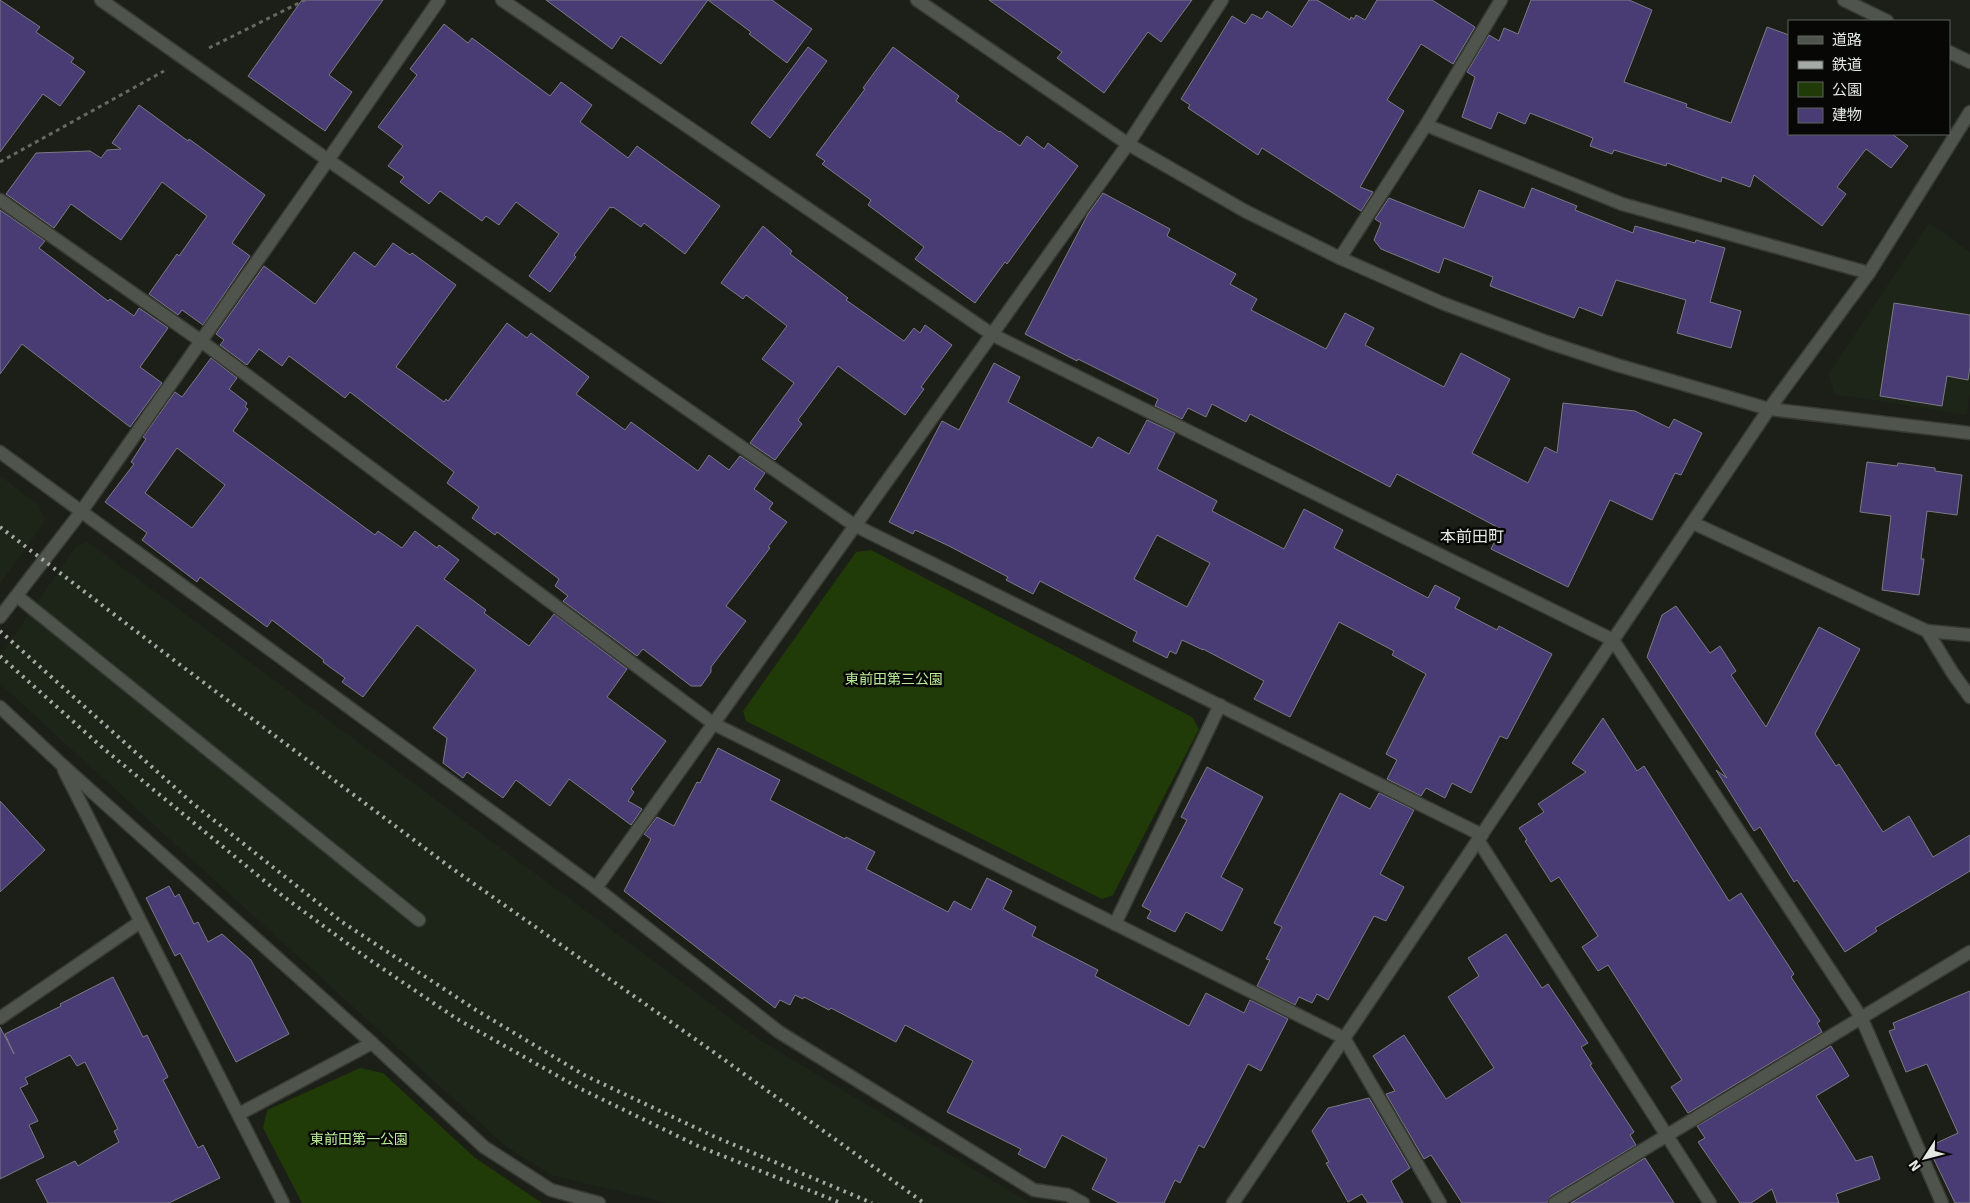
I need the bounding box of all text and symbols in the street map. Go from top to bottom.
legend [1788,20,1950,135]
text: 道路 [1832,31,1862,49]
text: 鉄道 [1832,56,1862,74]
text: 公園 [1832,81,1862,99]
text: 建物 [1832,106,1862,124]
district label: 本前田町 [1440,527,1504,547]
park label: 東前田第三公園 [845,671,943,688]
park label: 東前田第一公園 [310,1131,408,1148]
north arrow [1900,1133,1950,1183]
text: N [1905,1156,1925,1174]

